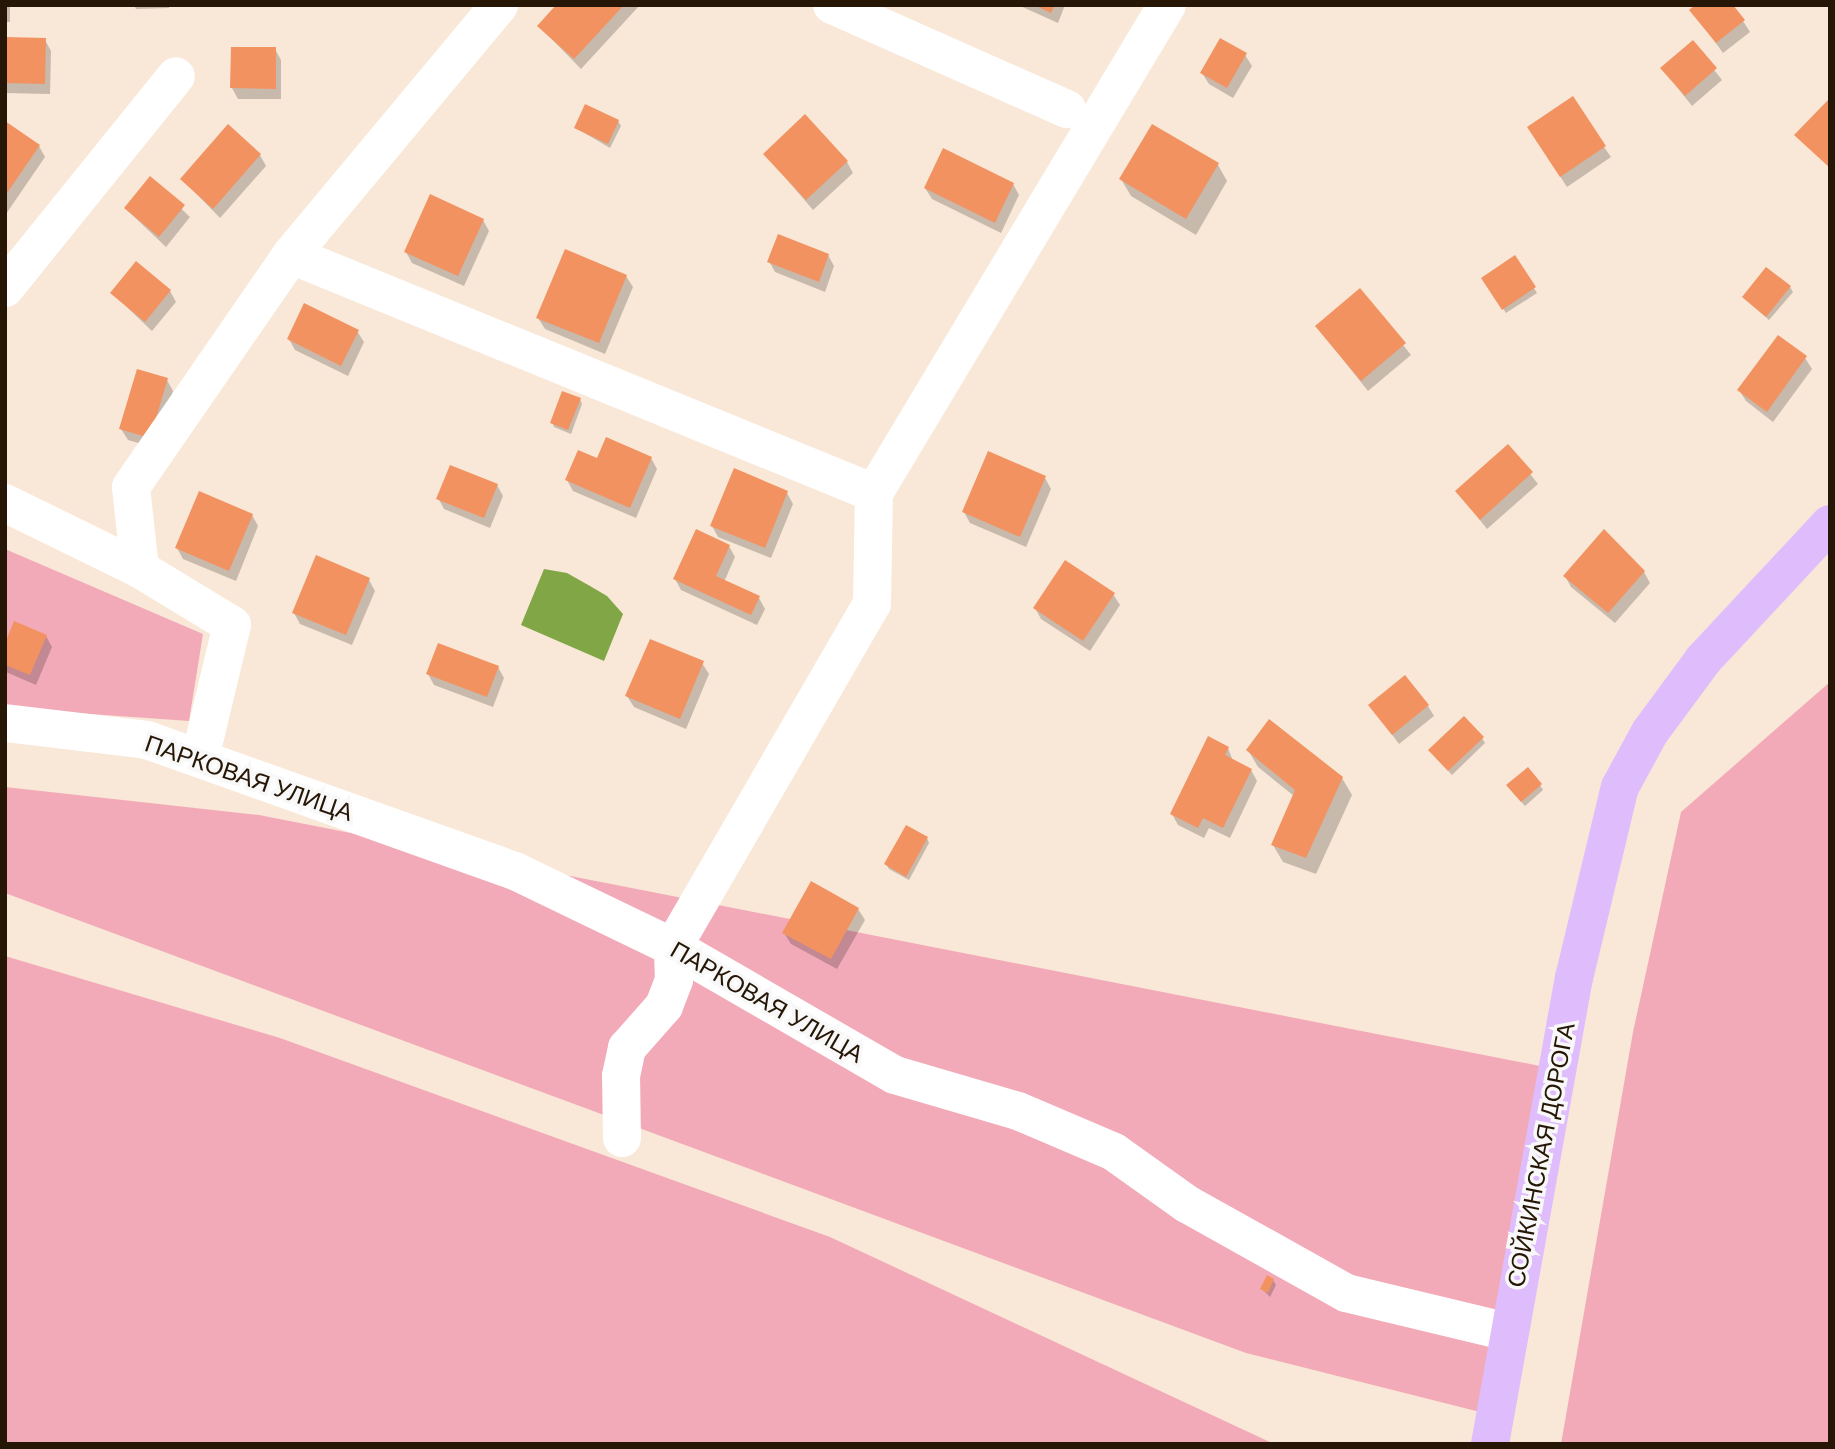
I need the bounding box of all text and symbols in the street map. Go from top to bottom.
street label: ПАРКОВАЯ УЛИЦА [141,729,357,827]
street label: ПАРКОВАЯ УЛИЦА [665,935,869,1069]
street label: СОЙКИНСКАЯ ДОРОГА [1501,1020,1581,1290]

